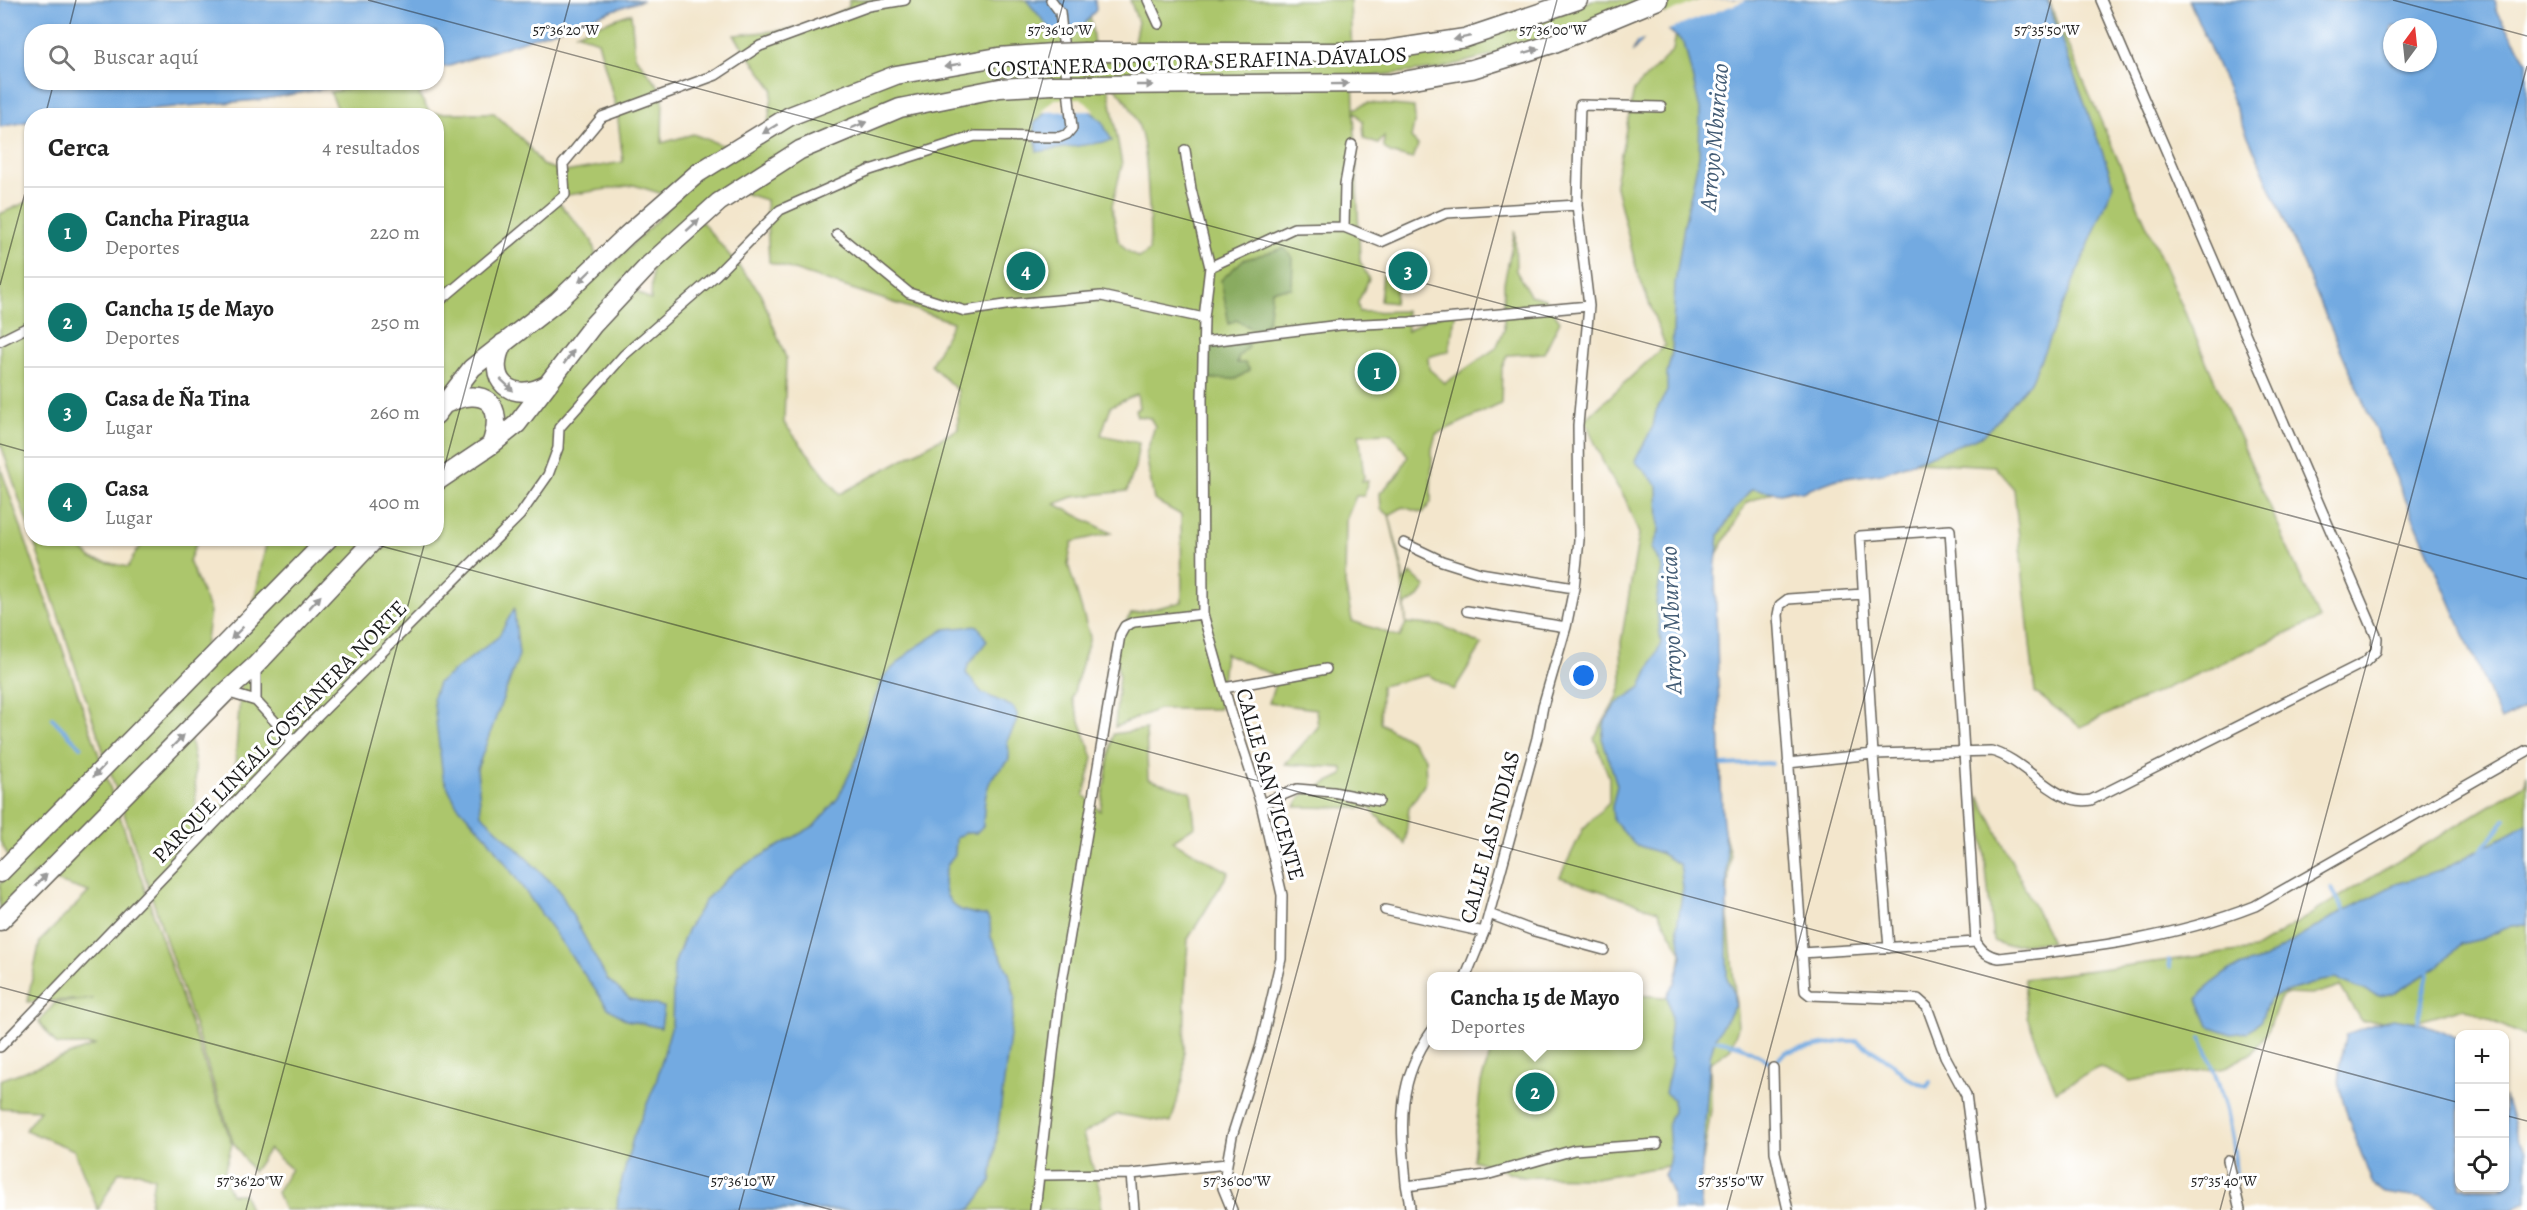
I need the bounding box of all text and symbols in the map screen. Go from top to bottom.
north arrow [2383,18,2437,72]
text: 57°36'20"W [533,20,599,40]
text: 57°36'10"W [1028,20,1092,40]
text: 57°36'00"W [1519,20,1587,40]
text: 57°35'50"W [2014,20,2080,40]
search box [24,24,444,90]
one-way arrow [1453,34,1472,43]
street label: COSTANERA DOCTORA SERAFINA DÁVALOS [987,40,1407,84]
icon: search [45,41,78,74]
text: Buscar aquí [93,42,199,72]
one-way arrow [1522,46,1540,55]
one-way arrow [943,61,962,70]
water label: Arroyo Mburicao [1691,62,1736,214]
one-way arrow [1331,79,1350,89]
one-way arrow [1136,80,1155,90]
one-way arrow [850,120,868,129]
one-way arrow [762,123,778,134]
text: Cerca [48,130,110,165]
text: 4 resultados [322,134,420,161]
text: Cancha Piragua [105,204,250,234]
text: 1 [64,219,71,246]
text: 220 m [370,219,420,246]
one-way arrow [685,219,700,232]
text: Deportes [105,234,180,261]
pin: 4 [1006,248,1046,294]
pin: 3 [1388,248,1428,294]
one-way arrow [578,269,593,282]
text: Cancha 15 de Mayo [105,294,274,324]
text: 2 [63,309,72,336]
text: 250 m [371,309,420,336]
text: Deportes [105,324,180,351]
one-way arrow [562,349,574,364]
pin: 1 [1358,350,1396,394]
one-way arrow [500,378,515,392]
text: Casa de Ña Tina [105,384,250,414]
text: 3 [63,399,72,426]
text: 260 m [370,399,420,426]
text: Lugar [105,414,153,441]
text: Casa [105,474,149,504]
text: 4 [63,489,72,516]
text: 400 m [369,489,420,516]
text: Lugar [105,504,153,531]
water label: Arroyo Mburicao [1652,546,1690,696]
street label: PARQUE LINEAL COSTANERA NORTE [146,594,414,870]
one-way arrow [308,595,322,610]
one-way arrow [230,626,244,640]
your location [1569,661,1598,690]
street label: CALLE SAN VICENTE [1228,685,1312,884]
one-way arrow [170,734,184,748]
street label: CALLE LAS INDIAS [1453,748,1527,927]
one-way arrow [92,764,106,778]
one-way arrow [34,872,48,887]
popup [1427,972,1643,1050]
text: Cancha 15 de Mayo [1450,983,1620,1013]
text: Deportes [1450,1013,1525,1040]
map controls [2455,1030,2509,1192]
button: + [2455,1030,2509,1084]
pin: 2 [1516,1070,1555,1114]
button: − [2455,1084,2509,1138]
button: locate [2455,1138,2509,1192]
text: 57°36'20"W [217,1171,283,1191]
text: 57°36'10"W [711,1171,775,1191]
text: 57°36'00"W [1203,1171,1271,1191]
text: 57°35'50"W [1698,1171,1764,1191]
text: 57°35'40"W [2191,1171,2257,1191]

